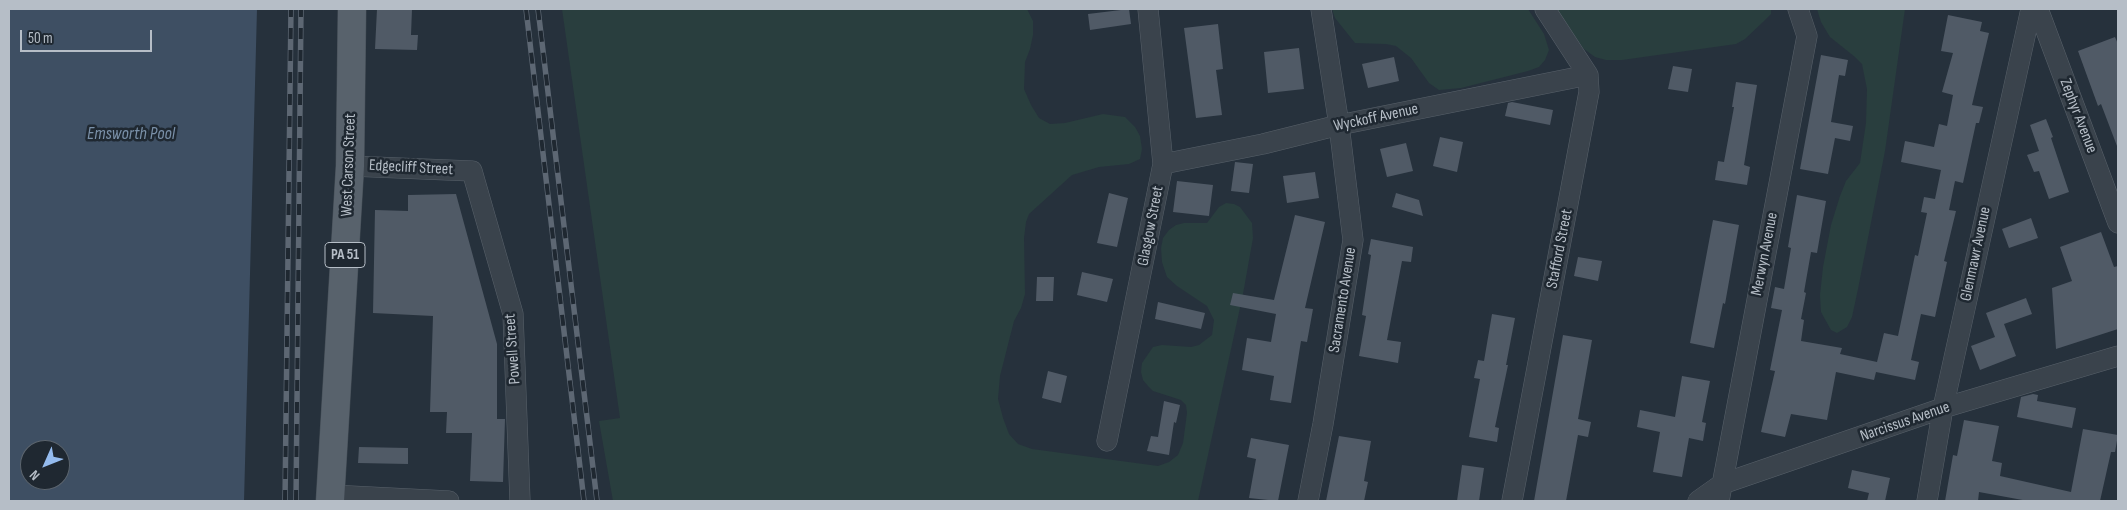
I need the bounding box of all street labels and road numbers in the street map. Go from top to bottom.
street label: Zephyr Avenue [2055,76,2101,156]
street label: Wyckoff Avenue [1332,100,1420,136]
street label: West Carson Street [338,113,360,217]
street label: Edgecliff Street [369,156,453,180]
street label: Glasgow Street [1134,184,1168,268]
street label: Glenmawr Avenue [1957,205,1995,303]
street label: Stafford Street [1543,208,1577,290]
street label: Merwyn Avenue [1748,211,1782,297]
road number: PA 51 [325,242,365,268]
street label: Sacramento Avenue [1325,246,1361,354]
street label: Powell Street [501,313,525,385]
street label: Narcissus Avenue [1858,398,1952,446]

